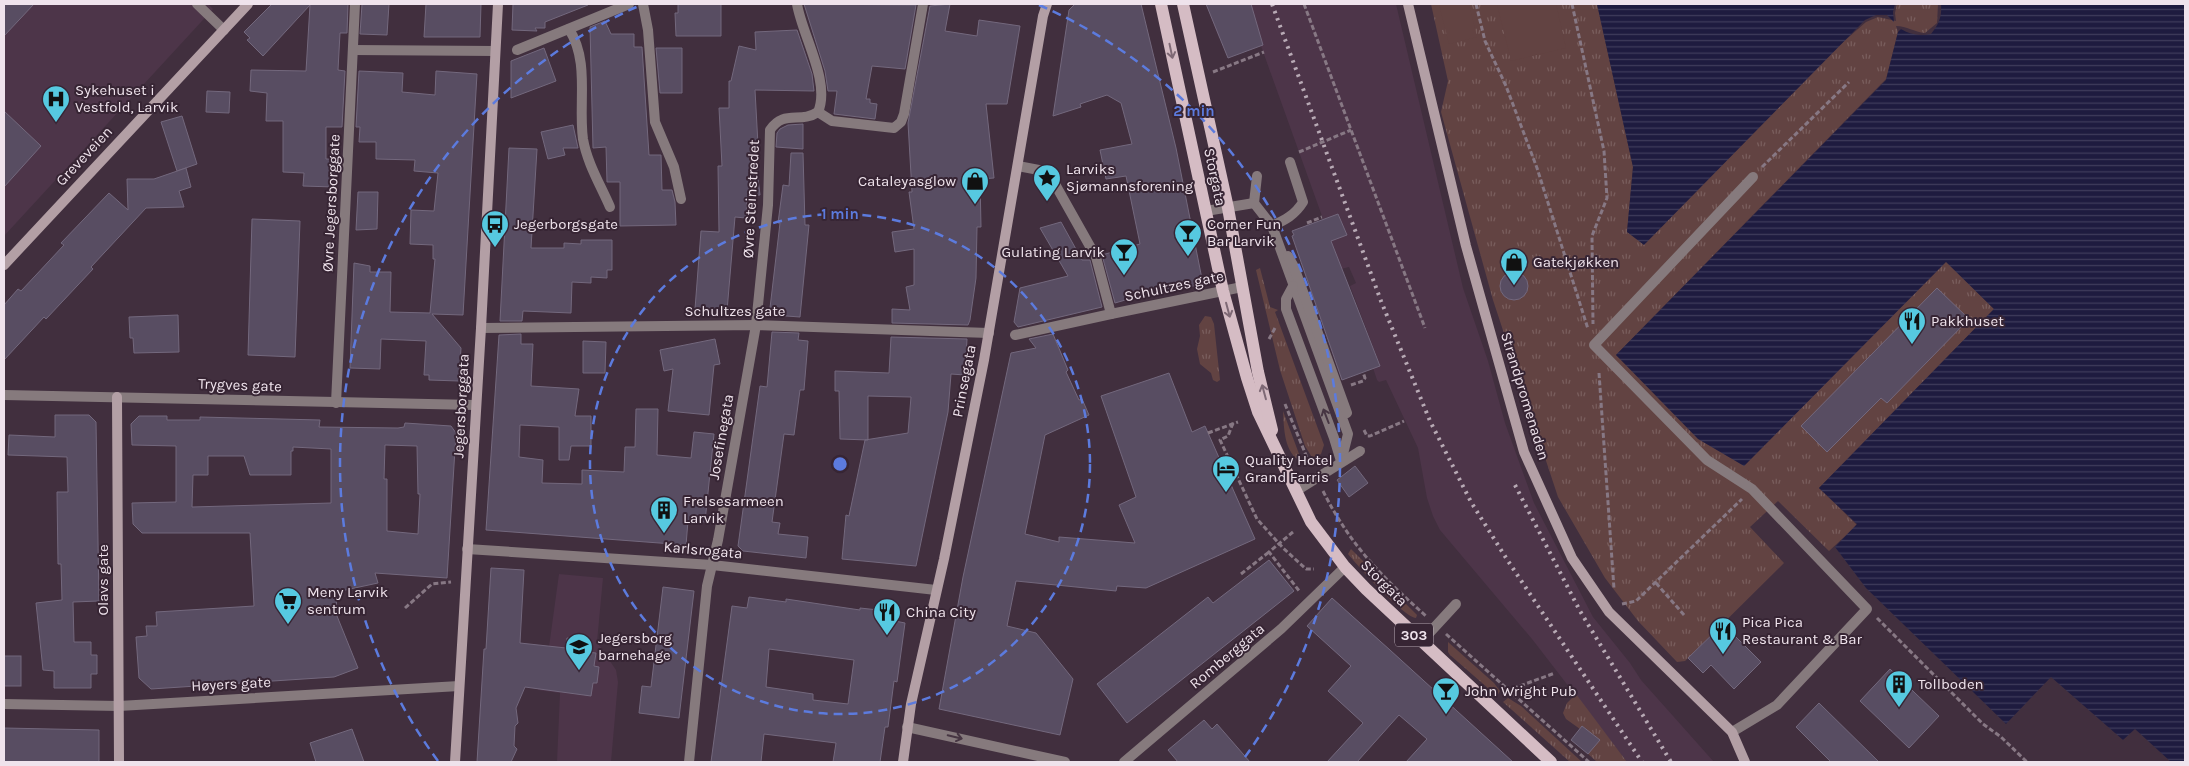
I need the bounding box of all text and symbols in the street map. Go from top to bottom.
one-way arrow [1167,43,1176,59]
place label: Sykehuset i Vestfold, Larvik [75,81,178,116]
hospital icon: Sykehuset i Vestfold, Larvik [41,84,71,123]
text: 2 min [1173,102,1215,120]
street label: Greveveien [52,123,116,189]
street label: Øvre Jegersborggate [318,134,344,272]
street label: Øvre Steinstredet [739,139,763,259]
street label: Storgata [1200,146,1230,208]
place label: Larviks Sjømannsforening [1066,160,1194,195]
place icon: Larviks Sjømannsforening [1032,163,1062,202]
shop icon: Cataleyasglow [960,166,990,205]
place label: Cataleyasglow [858,172,956,190]
text: 1 min [821,205,859,223]
bus stop icon: Jegerborgsgate [480,209,510,248]
place label: Jegerborgsgate [514,215,618,233]
place label: Corner Fun Bar Larvik [1207,215,1281,250]
bar icon: Corner Fun Bar Larvik [1173,218,1203,257]
bar icon: Gulating Larvik [1109,237,1139,276]
place label: Gulating Larvik [1001,243,1105,261]
shop icon: Gatekjøkken [1499,247,1529,286]
place label: Gatekjøkken [1533,253,1619,271]
street label: Schultzes gate [1123,267,1225,305]
street label: Schultzes gate [684,302,786,320]
one-way arrow [1224,302,1233,318]
restaurant icon: Pakkhuset [1897,306,1927,345]
place label: Pakkhuset [1931,312,2004,330]
street label: Strandpromenaden [1497,330,1553,462]
street label: Prinsegata [948,343,980,419]
street label: Jegersborggata [449,353,473,459]
street label: Trygves gate [198,375,282,395]
one-way arrow [1259,384,1268,400]
street label: Josefinegata [705,393,737,481]
one-way arrow [1321,409,1330,424]
place label: Quality Hotel Grand Farris [1245,451,1333,486]
hotel icon: Quality Hotel Grand Farris [1211,454,1241,493]
centre of rings [831,455,849,473]
place label: Frelsesarmeen Larvik [683,492,784,527]
building icon: Frelsesarmeen Larvik [649,495,679,534]
street label: Karlsrogata [663,538,743,562]
street label: Olavs gate [94,544,112,616]
street label: Storgata [1357,556,1411,610]
place label: Meny Larvik sentrum [307,583,388,618]
supermarket icon: Meny Larvik sentrum [273,586,303,625]
restaurant icon: China City [872,597,902,636]
place label: China City [906,603,976,621]
place label: Pica Pica Restaurant & Bar [1742,613,1863,648]
restaurant icon: Pica Pica Restaurant & Bar [1708,616,1738,655]
street label: Romberggata [1186,619,1268,693]
road number: 303 [1395,624,1433,646]
place label: Jegersborg barnehage [598,629,672,664]
school or university icon: Jegersborg barnehage [564,632,594,671]
building icon: Tollboden [1884,669,1914,708]
street label: Høyers gate [191,673,271,695]
place label: Tollboden [1918,675,1984,693]
bar icon: John Wright Pub [1431,676,1461,715]
place label: John Wright Pub [1465,682,1577,700]
one-way arrow [947,733,963,743]

